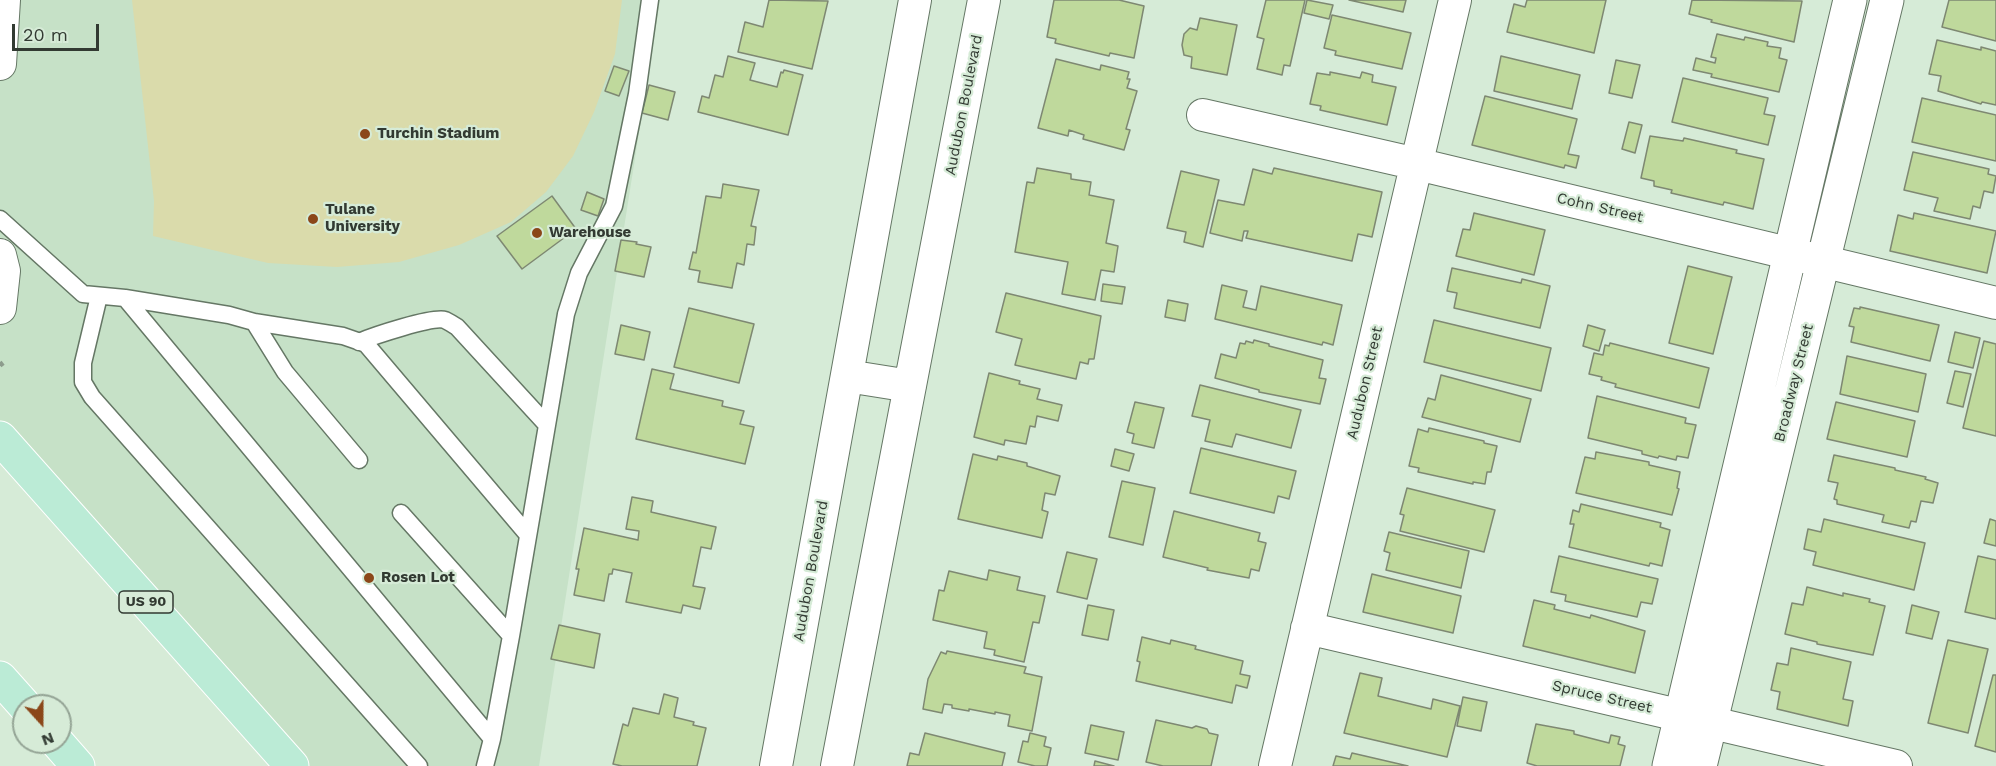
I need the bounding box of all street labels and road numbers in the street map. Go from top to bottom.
street label: Audubon Boulevard [942,33,986,177]
street label: Cohn Street [1555,189,1645,227]
street label: Broadway Street [1771,322,1817,444]
street label: Audubon Street [1343,325,1387,441]
street label: Audubon Boulevard [790,499,832,643]
road number: US 90 [119,591,173,613]
street label: Spruce Street [1550,677,1654,717]

